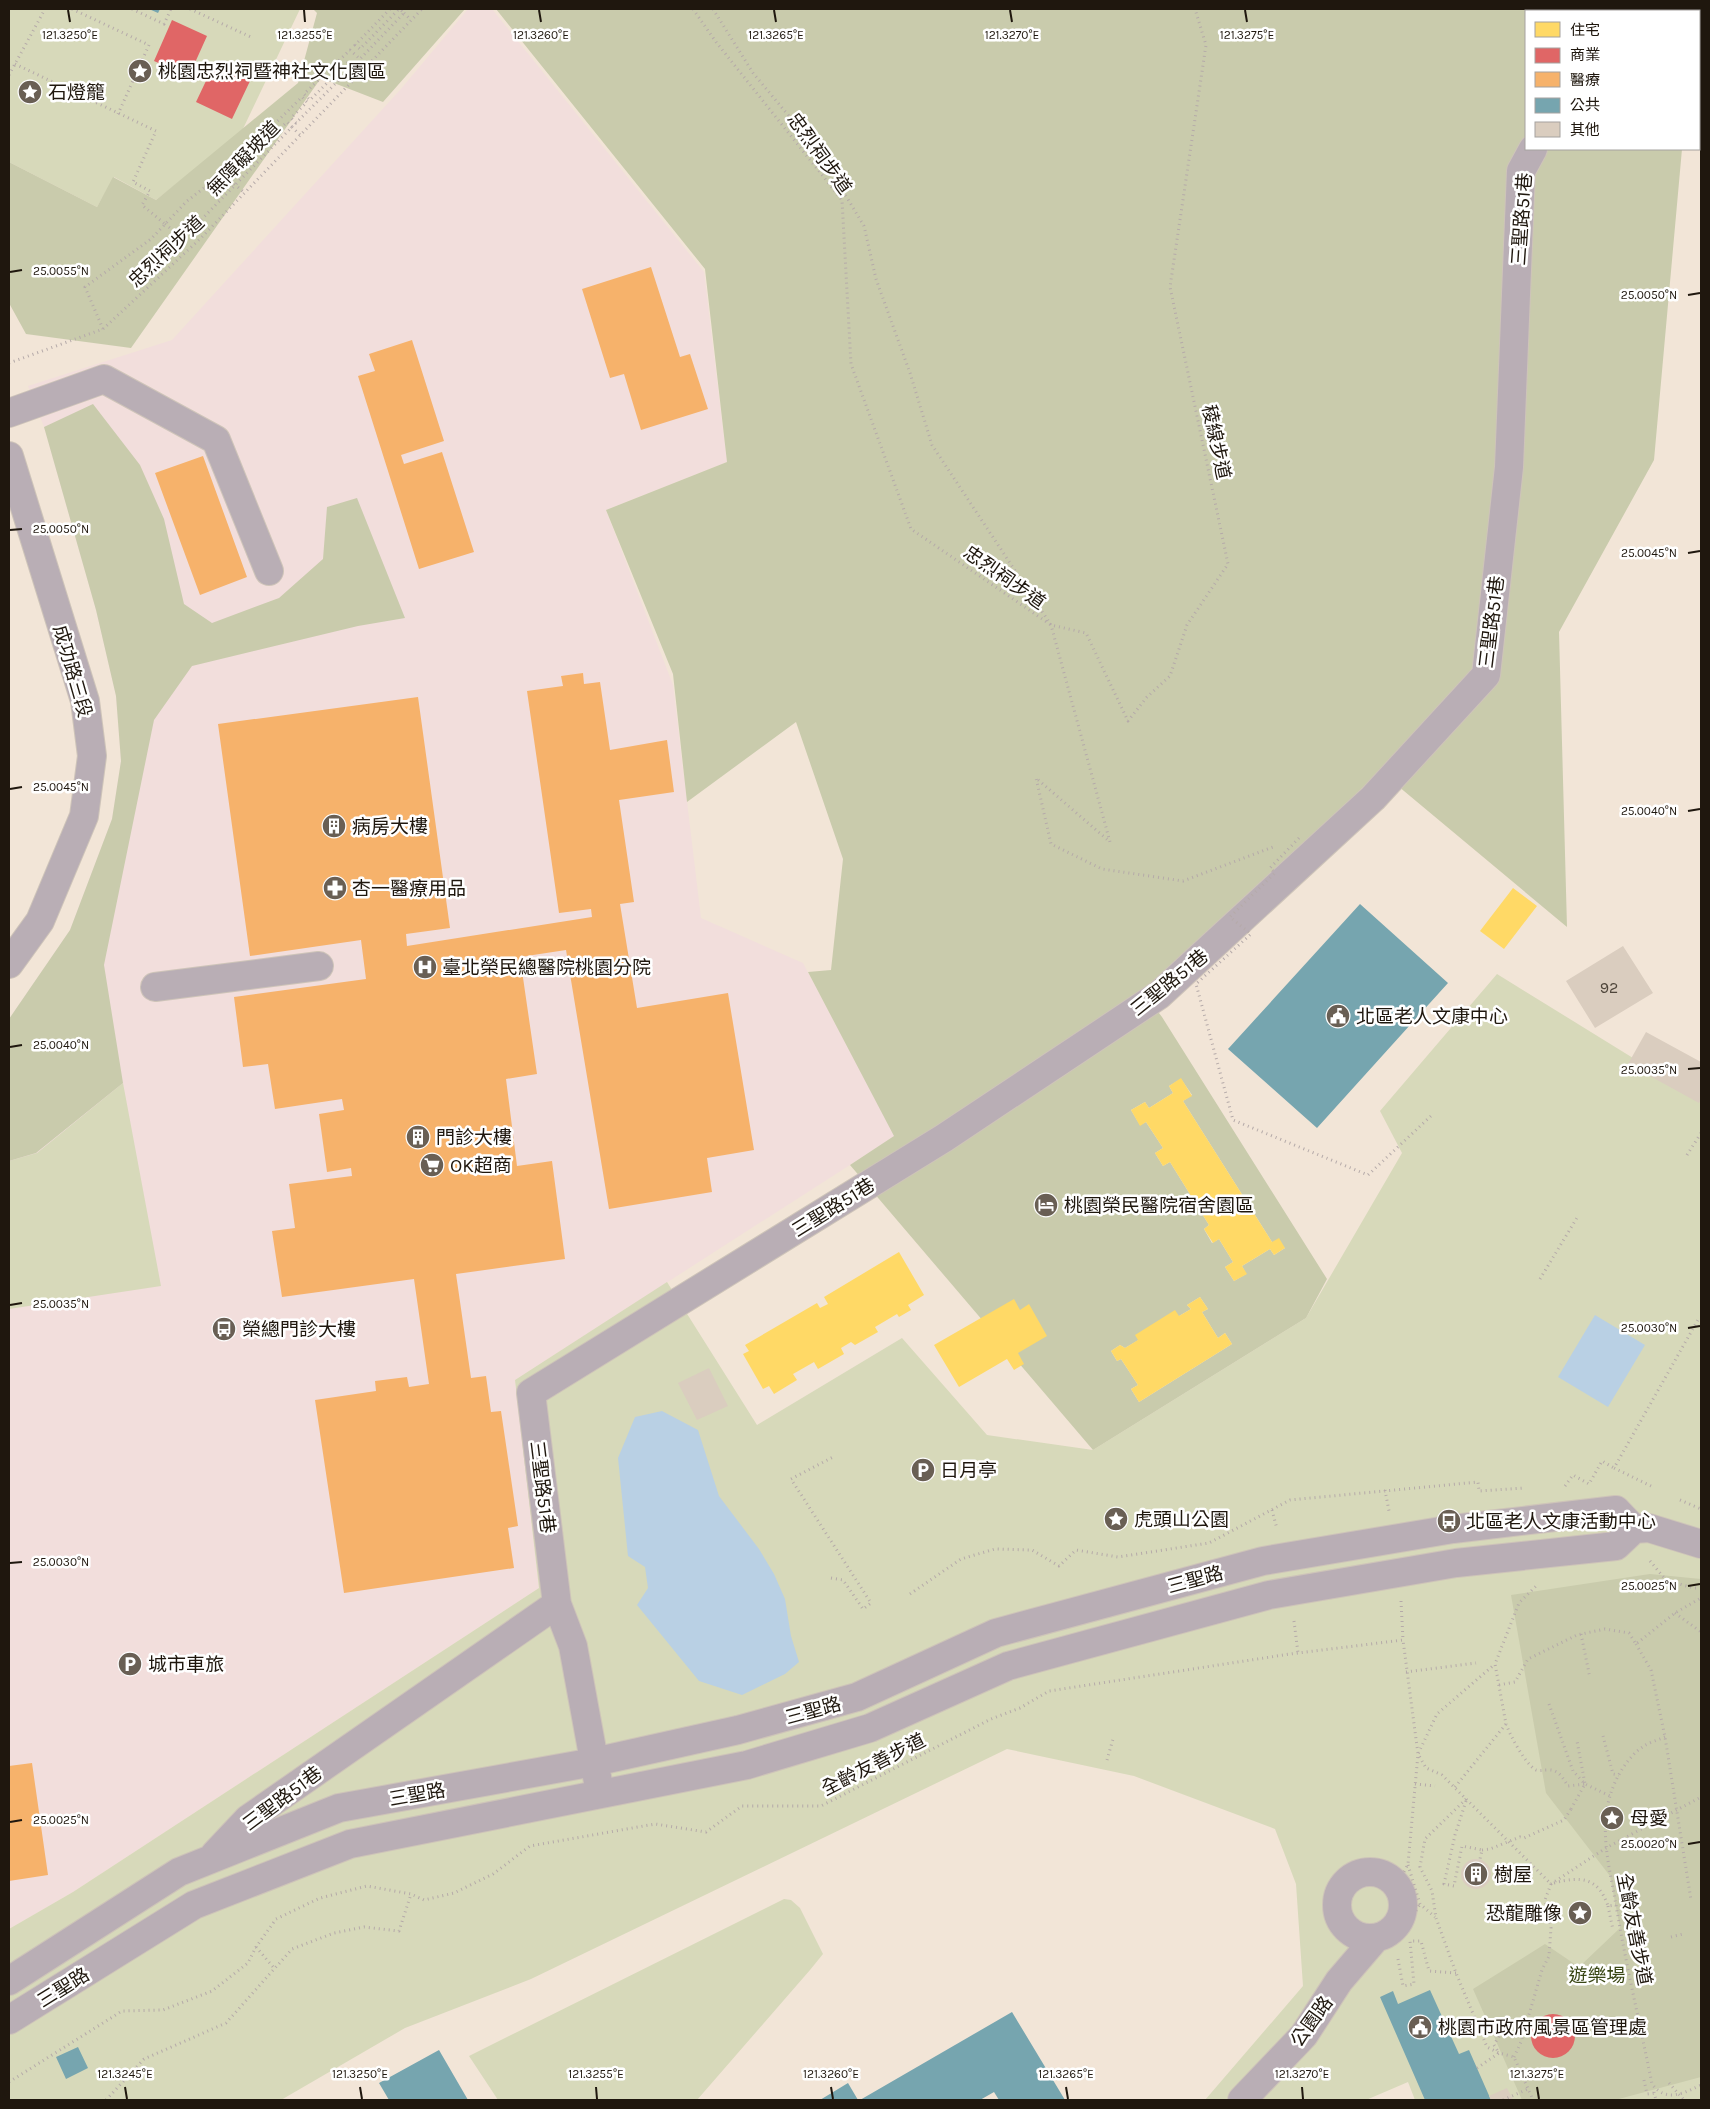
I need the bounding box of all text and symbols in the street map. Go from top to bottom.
legend [1525,10,1700,150]
text: 住宅 [1570,21,1600,39]
text: 121.3250°E [42,28,98,42]
text: 121.3255°E [277,28,333,42]
text: 121.3260°E [513,28,569,42]
text: 121.3265°E [748,28,804,42]
text: 121.3270°E [985,28,1039,42]
text: 121.3275°E [1220,28,1274,42]
text: 商業 [1570,46,1600,64]
place icon: 桃園忠烈祠暨神社文化園區 [127,58,153,84]
place label: 桃園忠烈祠暨神社文化園區 [158,61,386,83]
text: 醫療 [1570,71,1600,89]
place icon: 石燈籠 [17,79,43,105]
place label: 石燈籠 [48,82,105,104]
text: 公共 [1570,96,1600,114]
street label: 忠烈祠步道 [782,109,856,198]
street label: 無障礙坡道 [203,117,285,201]
text: 其他 [1570,121,1600,139]
street label: 三聖路51巷 [1508,172,1536,266]
street label: 忠烈祠步道 [124,211,209,292]
text: 25.0055°N [33,264,89,278]
text: 25.0050°N [1621,288,1677,302]
street label: 稜線步道 [1197,403,1235,482]
text: 25.0050°N [33,522,89,536]
street label: 忠烈祠步道 [959,542,1050,614]
text: 25.0045°N [1621,546,1677,560]
street label: 三聖路51巷 [1475,575,1509,670]
street label: 成功路三段 [48,623,96,720]
text: 25.0045°N [33,780,89,794]
text: 25.0040°N [1621,804,1677,818]
building icon: 病房大樓 [321,813,347,839]
place label: 病房大樓 [352,816,428,838]
pharmacy icon: 杏一醫療用品 [322,875,348,901]
place label: 杏一醫療用品 [352,878,466,900]
street label: 三聖路51巷 [1127,945,1213,1021]
hospital icon: 臺北榮民總醫院桃園分院 [412,954,438,980]
place label: 臺北榮民總醫院桃園分院 [442,957,651,979]
house number: 92 [1600,978,1618,997]
public building icon: 北區老人文康中心 [1325,1003,1351,1029]
place label: 北區老人文康中心 [1356,1006,1508,1028]
text: 25.0040°N [33,1038,89,1052]
text: 25.0035°N [1621,1063,1677,1077]
building icon: 門診大樓 [405,1124,431,1150]
place label: 門診大樓 [436,1127,512,1149]
supermarket icon: OK超商 [419,1152,445,1178]
place label: OK超商 [450,1155,512,1177]
street label: 三聖路51巷 [788,1174,879,1242]
hotel icon: 桃園榮民醫院宿舍園區 [1033,1192,1059,1218]
place label: 桃園榮民醫院宿舍園區 [1064,1195,1254,1217]
text: 25.0035°N [33,1297,89,1311]
bus stop icon: 榮總門診大樓 [211,1316,237,1342]
place label: 榮總門診大樓 [242,1319,356,1341]
text: 25.0030°N [1621,1321,1677,1335]
street label: 三聖路51巷 [525,1440,559,1535]
parking icon: 日月亭 [910,1457,936,1483]
place label: 日月亭 [940,1460,997,1482]
place icon: 虎頭山公園 [1103,1506,1129,1532]
bus stop icon: 北區老人文康活動中心 [1436,1508,1462,1534]
place label: 虎頭山公園 [1134,1509,1229,1531]
place label: 北區老人文康活動中心 [1466,1511,1656,1533]
text: 25.0030°N [33,1555,89,1569]
street label: 三聖路 [1165,1562,1226,1598]
text: 25.0025°N [1621,1579,1677,1593]
parking icon: 城市車旅 [117,1651,143,1677]
place label: 城市車旅 [148,1654,224,1676]
street label: 三聖路 [783,1693,844,1729]
street label: 全齡友善步道 [818,1729,929,1801]
street label: 三聖路51巷 [239,1762,326,1836]
street label: 三聖路 [387,1779,447,1811]
place icon: 母愛 [1599,1805,1625,1831]
place label: 母愛 [1630,1808,1668,1830]
text: 25.0025°N [33,1813,89,1827]
text: 25.0020°N [1621,1837,1677,1851]
building icon: 樹屋 [1463,1861,1489,1887]
place label: 樹屋 [1494,1864,1532,1886]
street label: 全齡友善步道 [1612,1871,1656,1987]
place icon: 恐龍雕像 [1567,1900,1593,1926]
place label: 恐龍雕像 [1486,1903,1562,1925]
street label: 三聖路 [34,1963,94,2012]
park label: 遊樂場 [1568,1965,1626,1987]
street label: 公園路 [1286,1992,1337,2051]
public building icon: 桃園市政府風景區管理處 [1407,2014,1433,2040]
place label: 桃園市政府風景區管理處 [1438,2017,1647,2039]
text: 121.3245°E [97,2067,153,2081]
text: 121.3250°E [332,2067,388,2081]
text: 121.3255°E [568,2067,624,2081]
text: 121.3260°E [803,2067,859,2081]
text: 121.3265°E [1038,2067,1094,2081]
text: 121.3270°E [1275,2067,1329,2081]
text: 121.3275°E [1510,2067,1564,2081]

